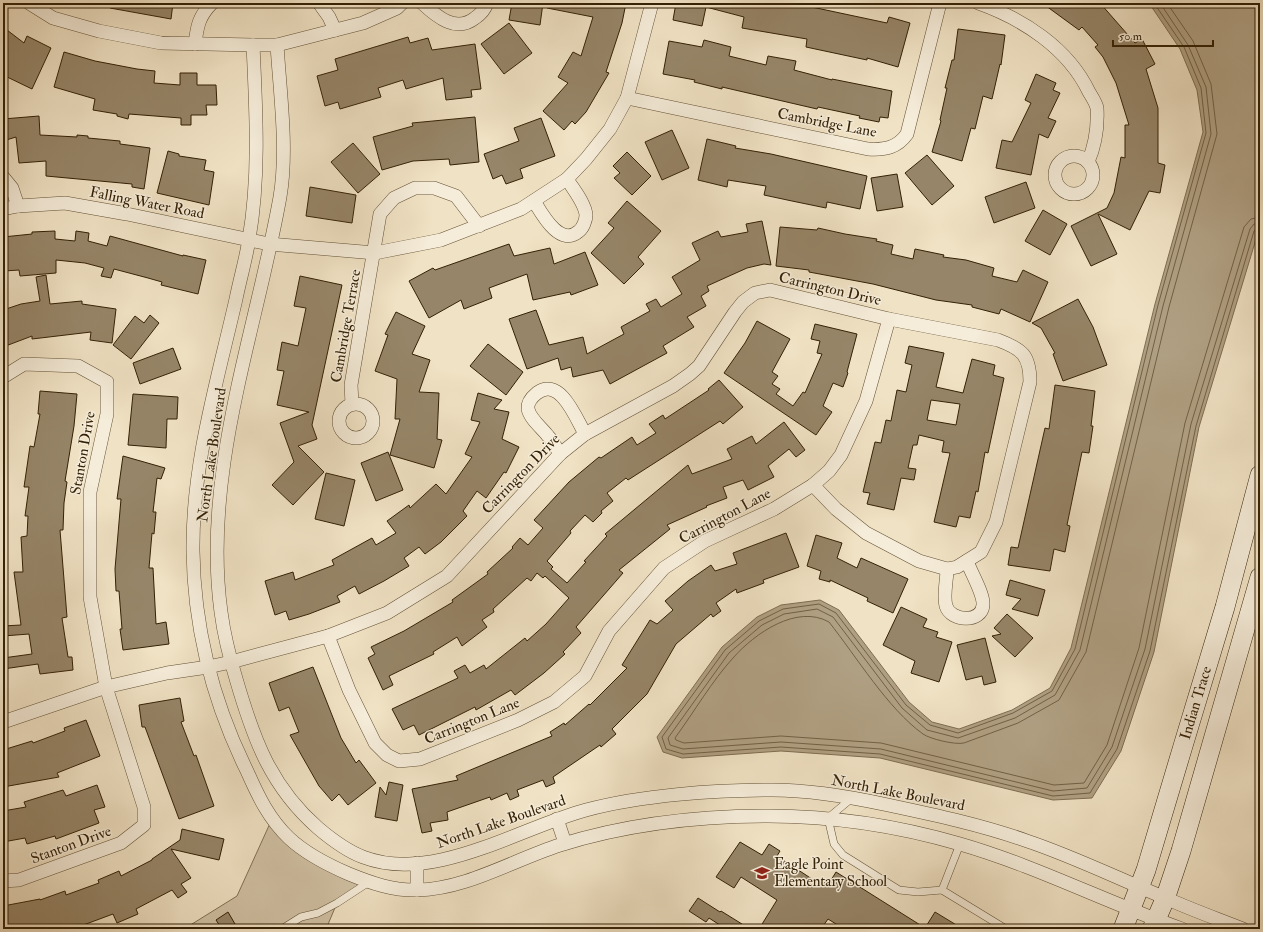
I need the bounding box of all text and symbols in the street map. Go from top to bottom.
scale bar [1113,22,1213,48]
text: 50 m [1119,29,1143,44]
street label: Cambridge Lane [776,104,878,142]
street label: Falling Water Road [88,183,207,224]
street label: Cambridge Terrace [327,268,365,384]
street label: Carrington Drive [777,268,883,310]
street label: North Lake Boulevard [193,386,231,523]
street label: Stanton Drive [66,410,100,496]
street label: Carrington Drive [478,430,564,518]
street label: Carrington Lane [676,484,774,548]
street label: Indian Trace [1176,664,1216,742]
street label: Carrington Lane [421,693,523,749]
street label: North Lake Boulevard [830,771,967,815]
street label: North Lake Boulevard [434,791,569,853]
street label: Stanton Drive [28,822,114,868]
place label: Eagle Point Elementary School [774,855,887,891]
school or university icon: Eagle Point Elementary School [753,864,771,882]

